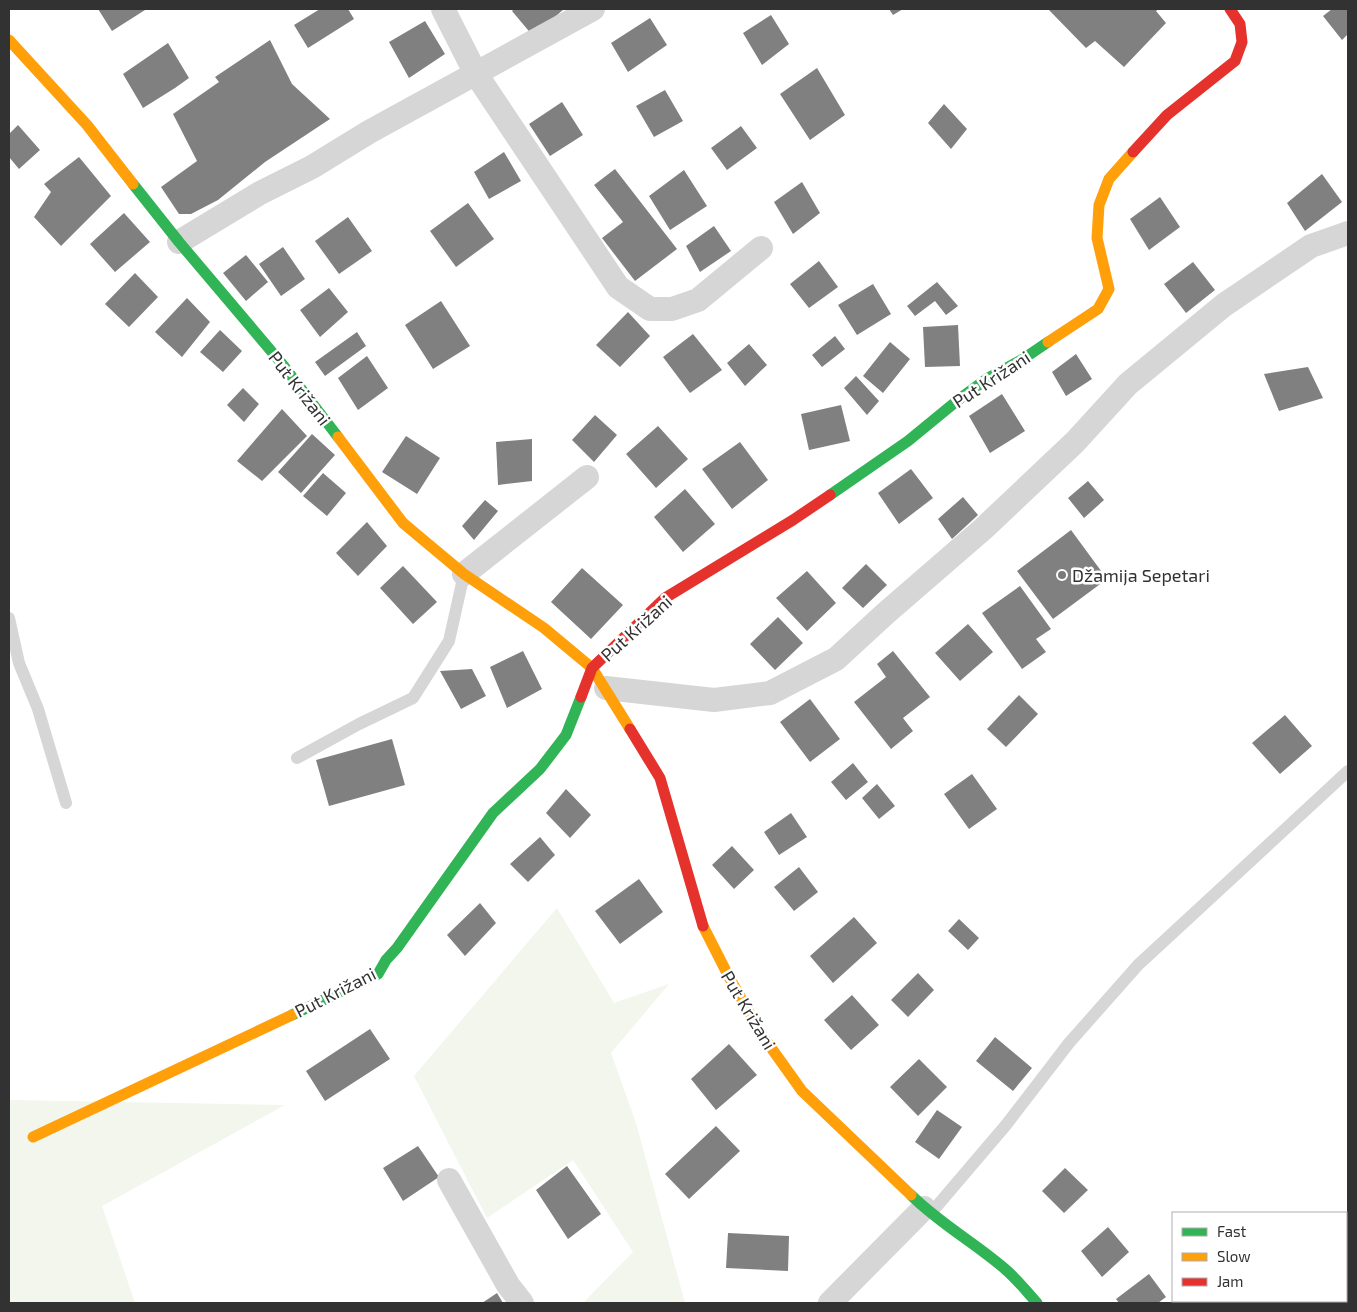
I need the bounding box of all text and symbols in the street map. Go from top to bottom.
street label: Put Križani [948,346,1034,412]
street label: Put Križani [264,347,336,429]
place label: Džamija Sepetari [1072,564,1210,586]
marker: Džamija Sepetari [1056,569,1068,581]
street label: Put Križani [596,590,676,666]
street label: Put Križani [291,962,379,1022]
street label: Put Križani [717,967,781,1053]
legend [1172,1212,1347,1302]
text: Fast [1217,1222,1247,1240]
text: Slow [1217,1247,1251,1265]
text: Jam [1217,1272,1243,1290]

